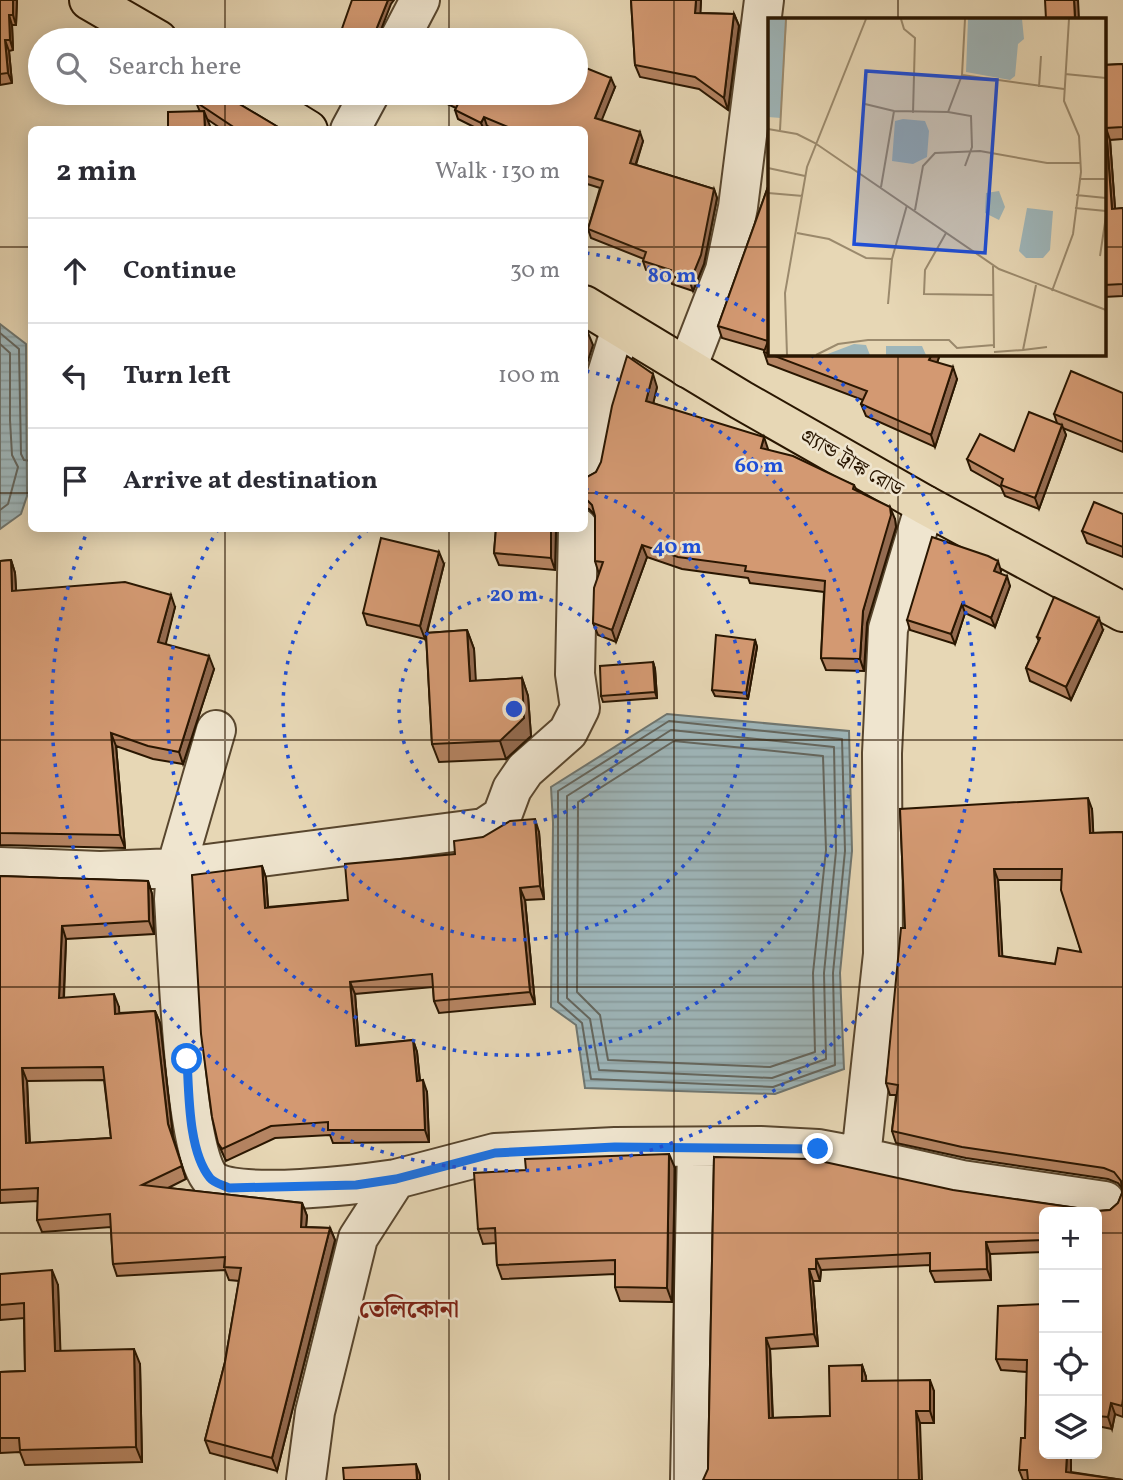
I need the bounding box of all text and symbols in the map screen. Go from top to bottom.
inset map [768,18,1106,355]
search box [28,28,588,105]
icon: search [52,48,90,86]
text: Search here [108,49,241,85]
text: 2 min [56,151,137,193]
text: Walk · 130 m [435,156,560,188]
icon: ahead [56,252,94,290]
text: Continue [123,253,236,289]
text: 30 m [510,255,560,287]
text: 80 m [648,262,696,291]
icon: left [56,357,94,395]
text: Turn left [123,358,231,394]
text: 100 m [498,360,560,392]
street label: গ্র্যান্ড ট্রাঙ্ক রোড [794,422,909,505]
text: 60 m [735,452,783,481]
icon: arrive [56,462,94,500]
text: Arrive at destination [123,463,378,499]
text: 40 m [652,533,702,562]
text: 20 m [490,581,538,610]
centre of rings [502,697,526,721]
route start [171,1043,202,1074]
route end [802,1133,833,1164]
map controls [1039,1207,1102,1459]
button: + [1039,1207,1102,1270]
button: − [1039,1270,1102,1333]
district label: তেলিকোনা [359,1294,459,1328]
button: locate [1039,1333,1102,1396]
button: layers [1039,1396,1102,1459]

